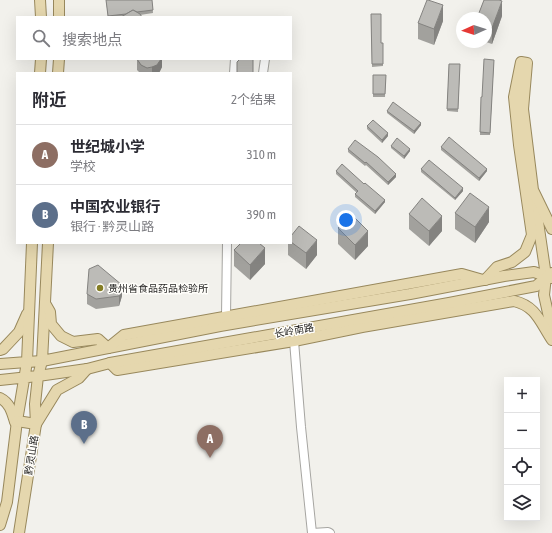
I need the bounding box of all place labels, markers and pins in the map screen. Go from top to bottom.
marker: 贵州省食品药品检验所 [95,283,105,293]
place label: 贵州省食品药品检验所 [108,283,208,294]
pin: B [71,411,97,444]
pin: A [197,425,223,458]

